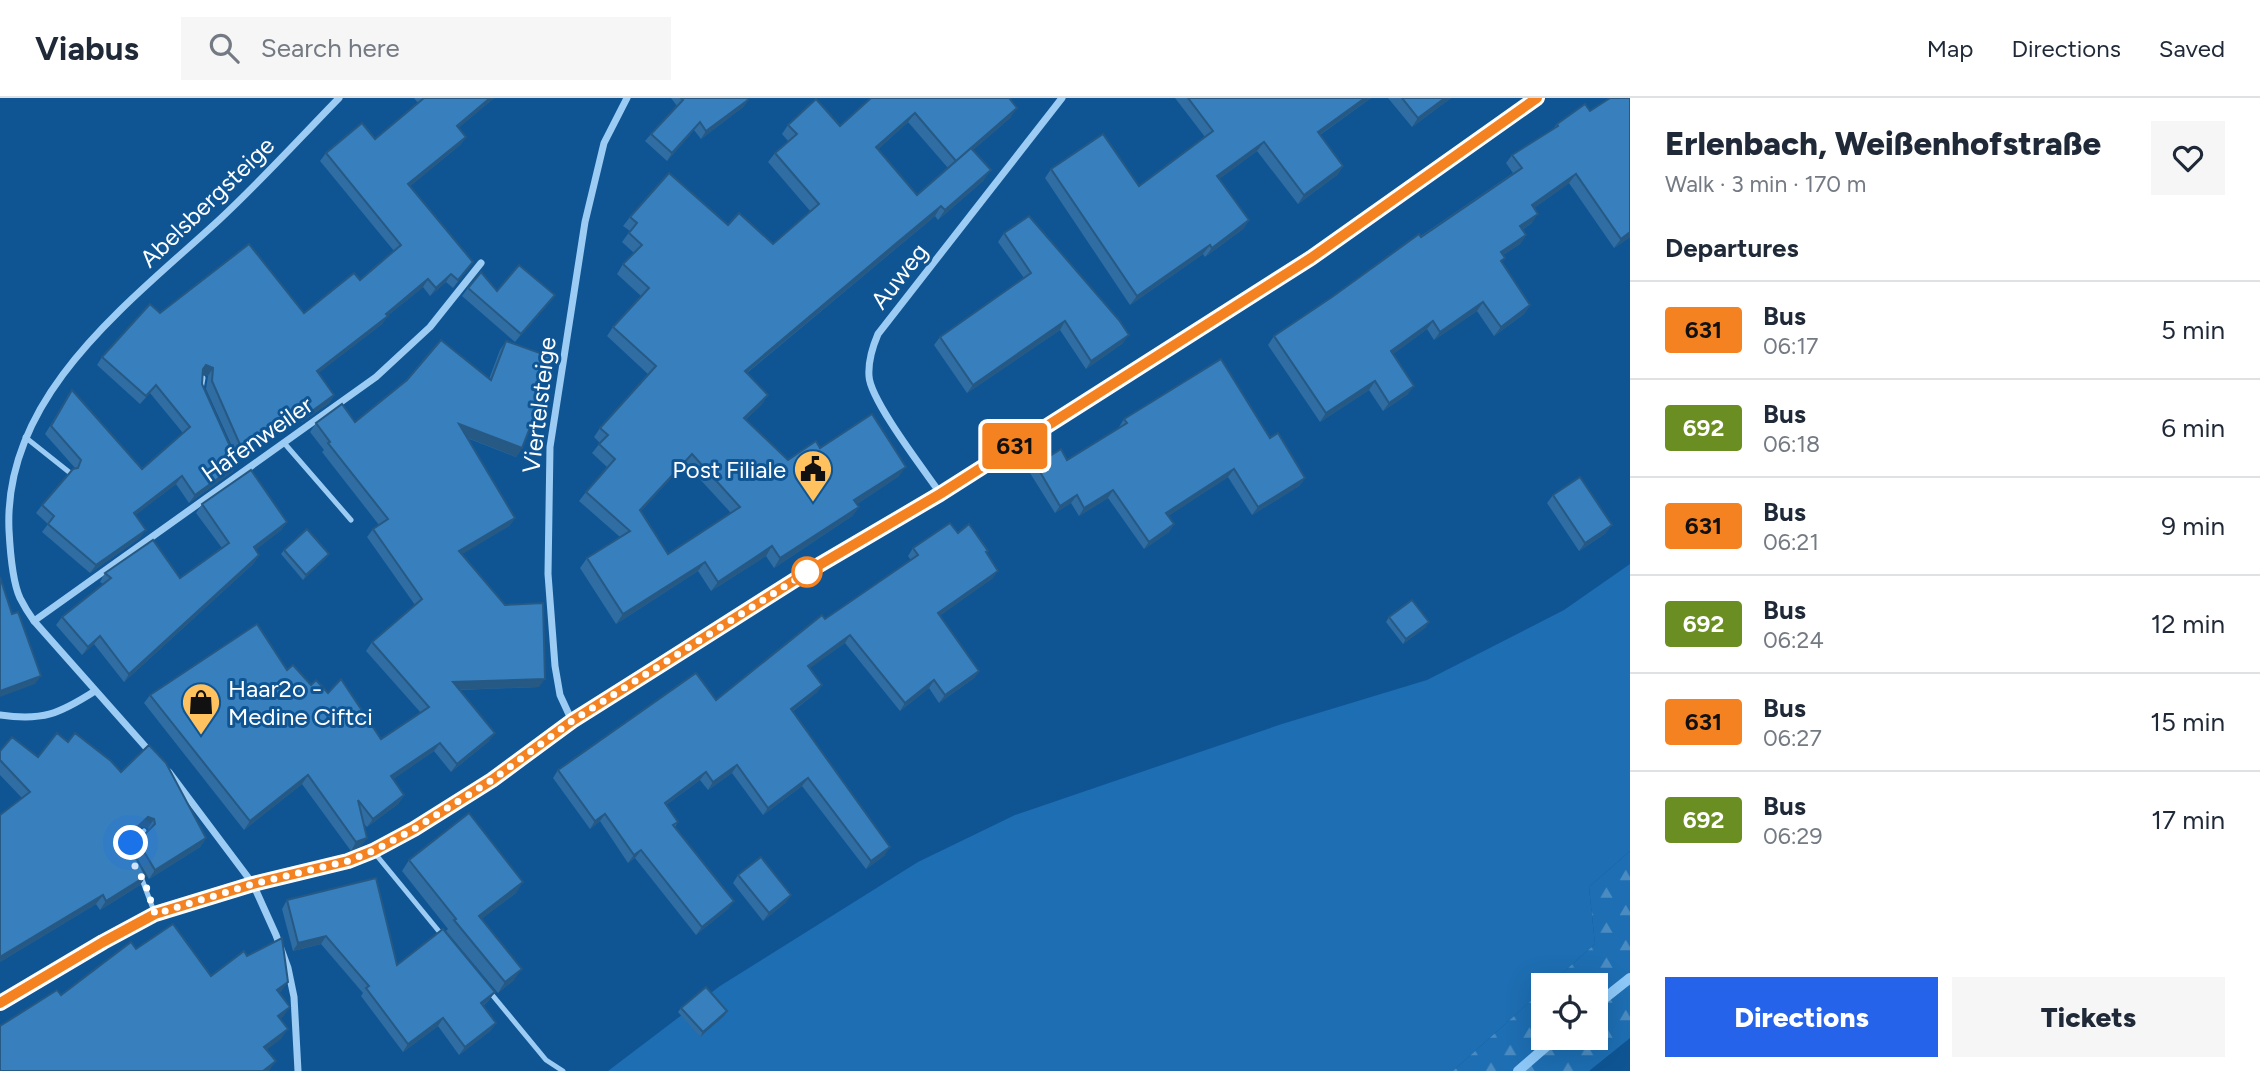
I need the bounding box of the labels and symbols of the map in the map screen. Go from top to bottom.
street label: Abelsbergsteige [134,131,280,273]
street label: Auweg [864,237,934,315]
street label: Viertelsteige [516,335,562,475]
street label: Hafenweiler [196,390,318,488]
line badge: 631 [975,423,1055,469]
public building icon: Post Filiale [792,448,834,503]
place label: Post Filiale [672,455,786,484]
unlabelled marker [792,557,822,587]
place label: Haar2o - Medine Ciftci [228,674,373,731]
shop icon: Haar2o - Medine Ciftci [180,681,222,736]
your location [113,825,148,860]

